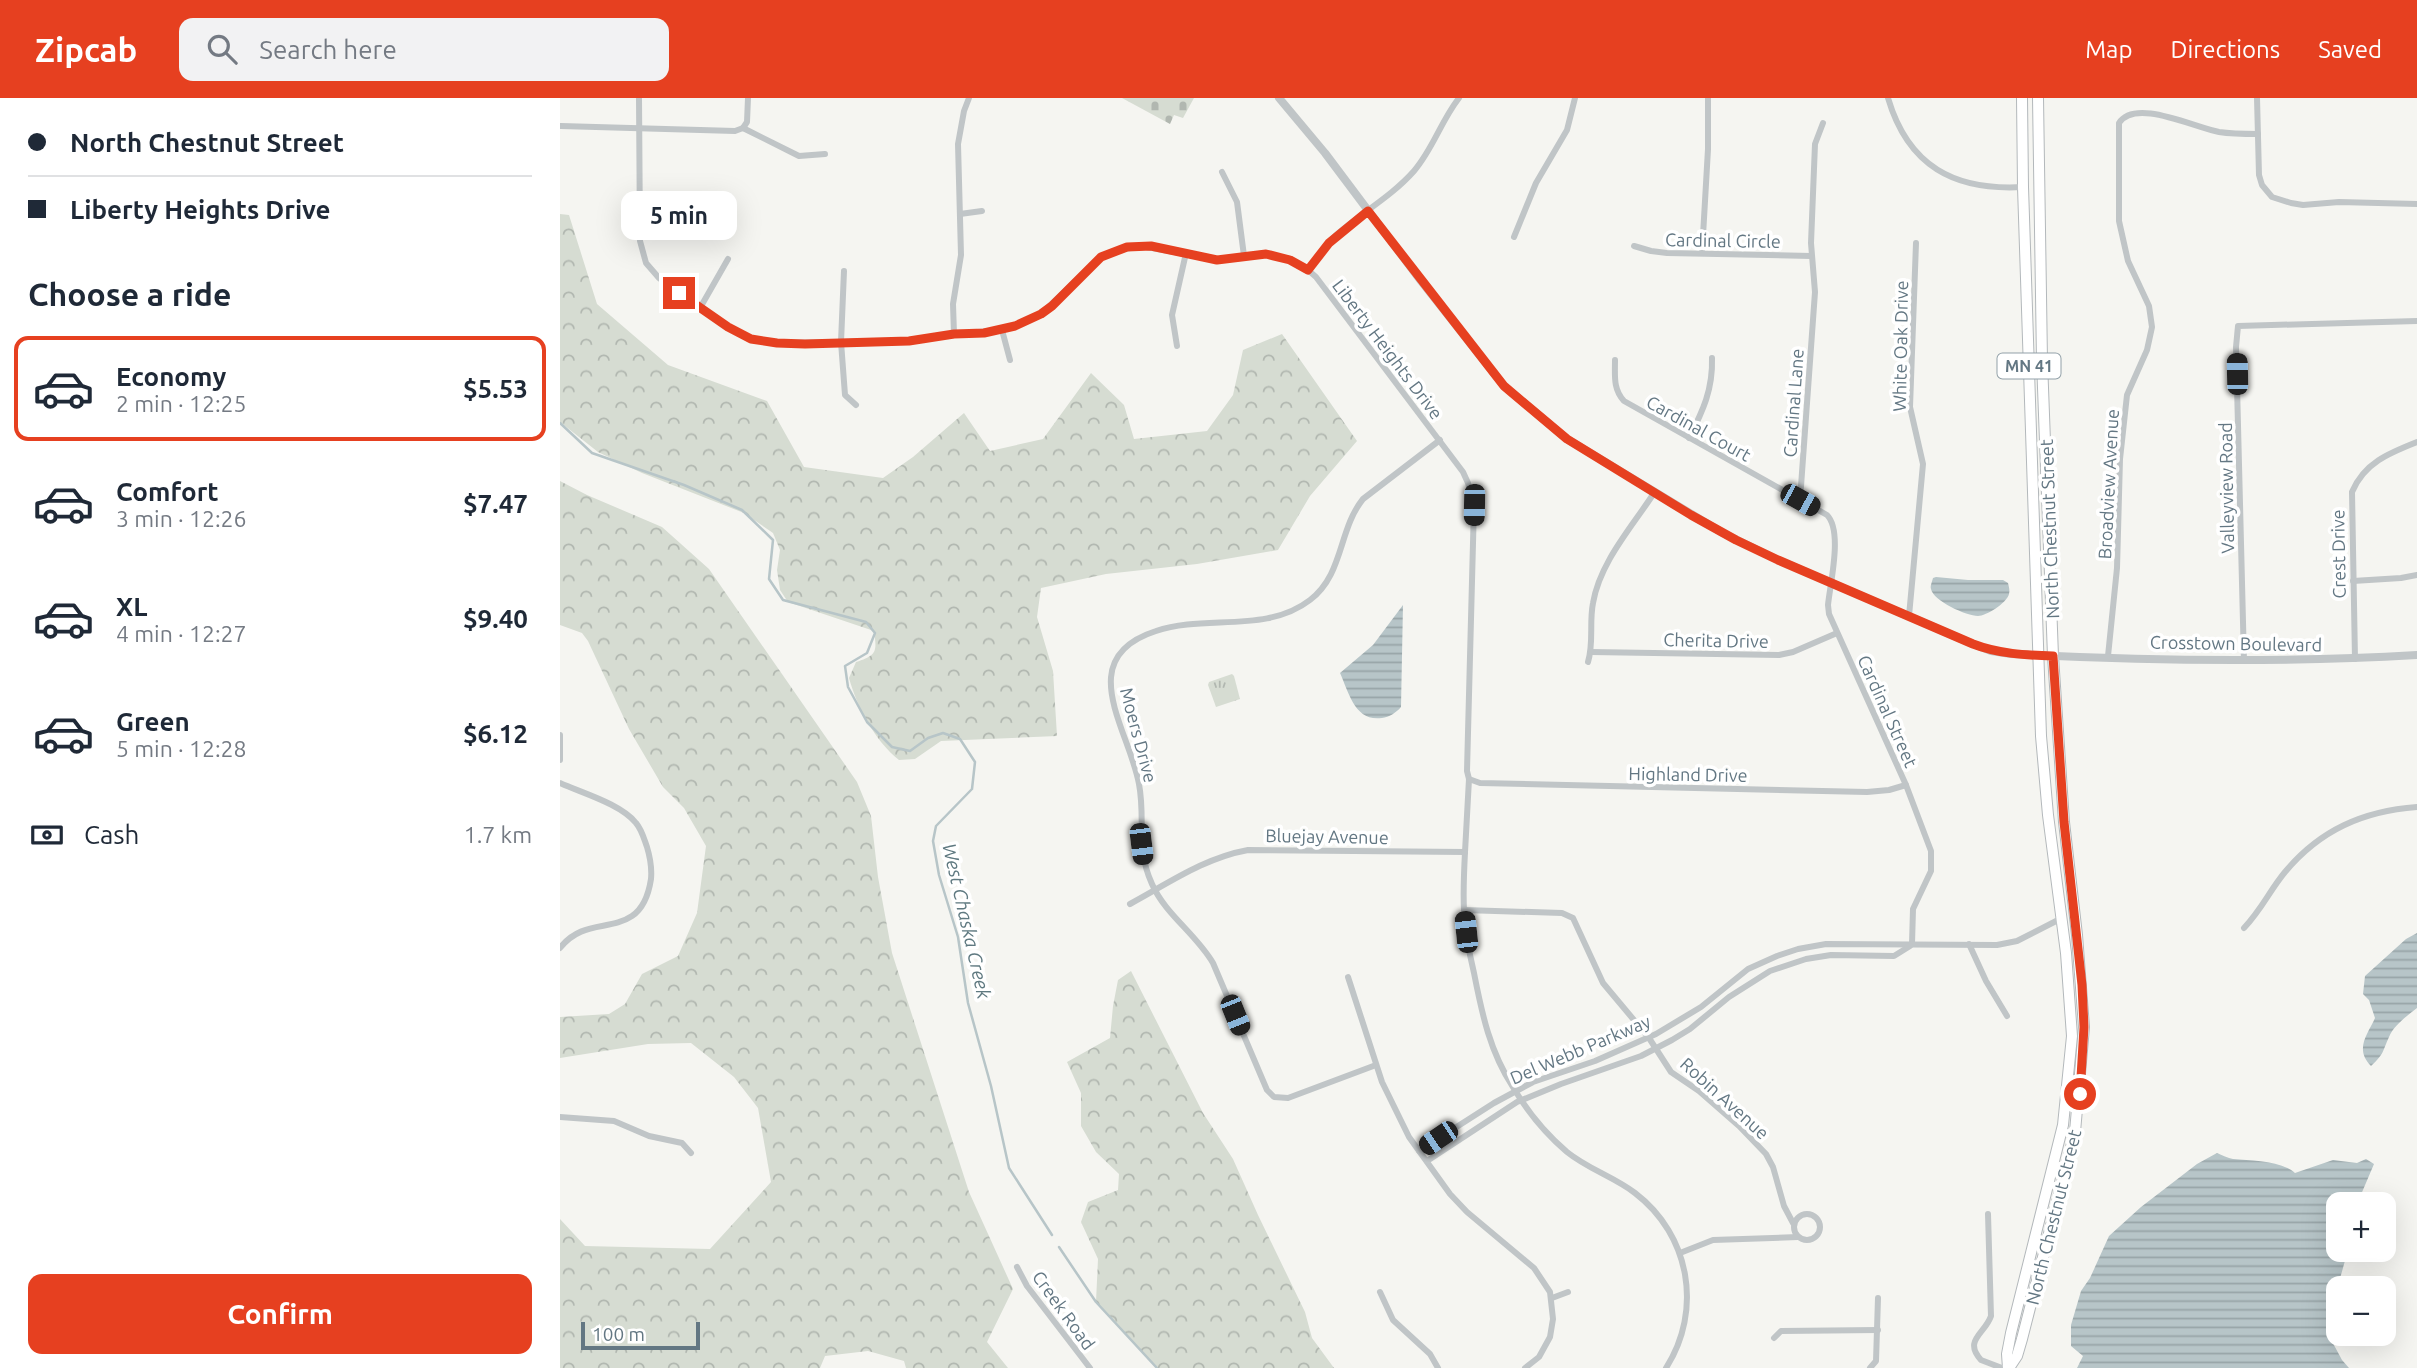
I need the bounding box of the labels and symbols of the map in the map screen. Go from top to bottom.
callout: 5 min [621,192,737,240]
street label: Cardinal Circle [1665,229,1781,251]
street label: Liberty Heights Drive [1329,275,1447,423]
route end [663,277,695,309]
street label: White Oak Drive [1889,280,1911,412]
street label: Cardinal Lane [1779,348,1807,458]
car [2227,353,2248,395]
road number: MN 41 [1998,354,2060,378]
street label: Cardinal Court [1643,391,1755,465]
street label: Broadview Avenue [2094,408,2122,560]
street label: Valleyview Road [2215,422,2237,554]
street label: North Chestnut Street [2036,439,2062,619]
car [1777,481,1824,519]
car [1464,484,1485,526]
street label: Crest Drive [2327,509,2349,599]
street label: Cherita Drive [1663,629,1769,651]
street label: Crosstown Boulevard [2150,631,2322,655]
street label: Cardinal Street [1854,652,1922,770]
street label: Moers Drive [1117,685,1161,785]
street label: Highland Drive [1628,763,1748,785]
car [1129,822,1154,866]
street label: Bluejay Avenue [1265,825,1389,847]
water label: West Chaska Creek [938,841,996,1001]
car [1454,910,1479,954]
car [1218,992,1253,1038]
street label: Del Webb Parkway [1507,1010,1654,1088]
street label: Robin Avenue [1677,1053,1773,1143]
route start [2064,1078,2096,1110]
car [1415,1118,1462,1158]
street label: North Chestnut Street [2022,1127,2084,1307]
street label: Creek Road [1029,1267,1099,1353]
scale bar [581,1319,700,1351]

